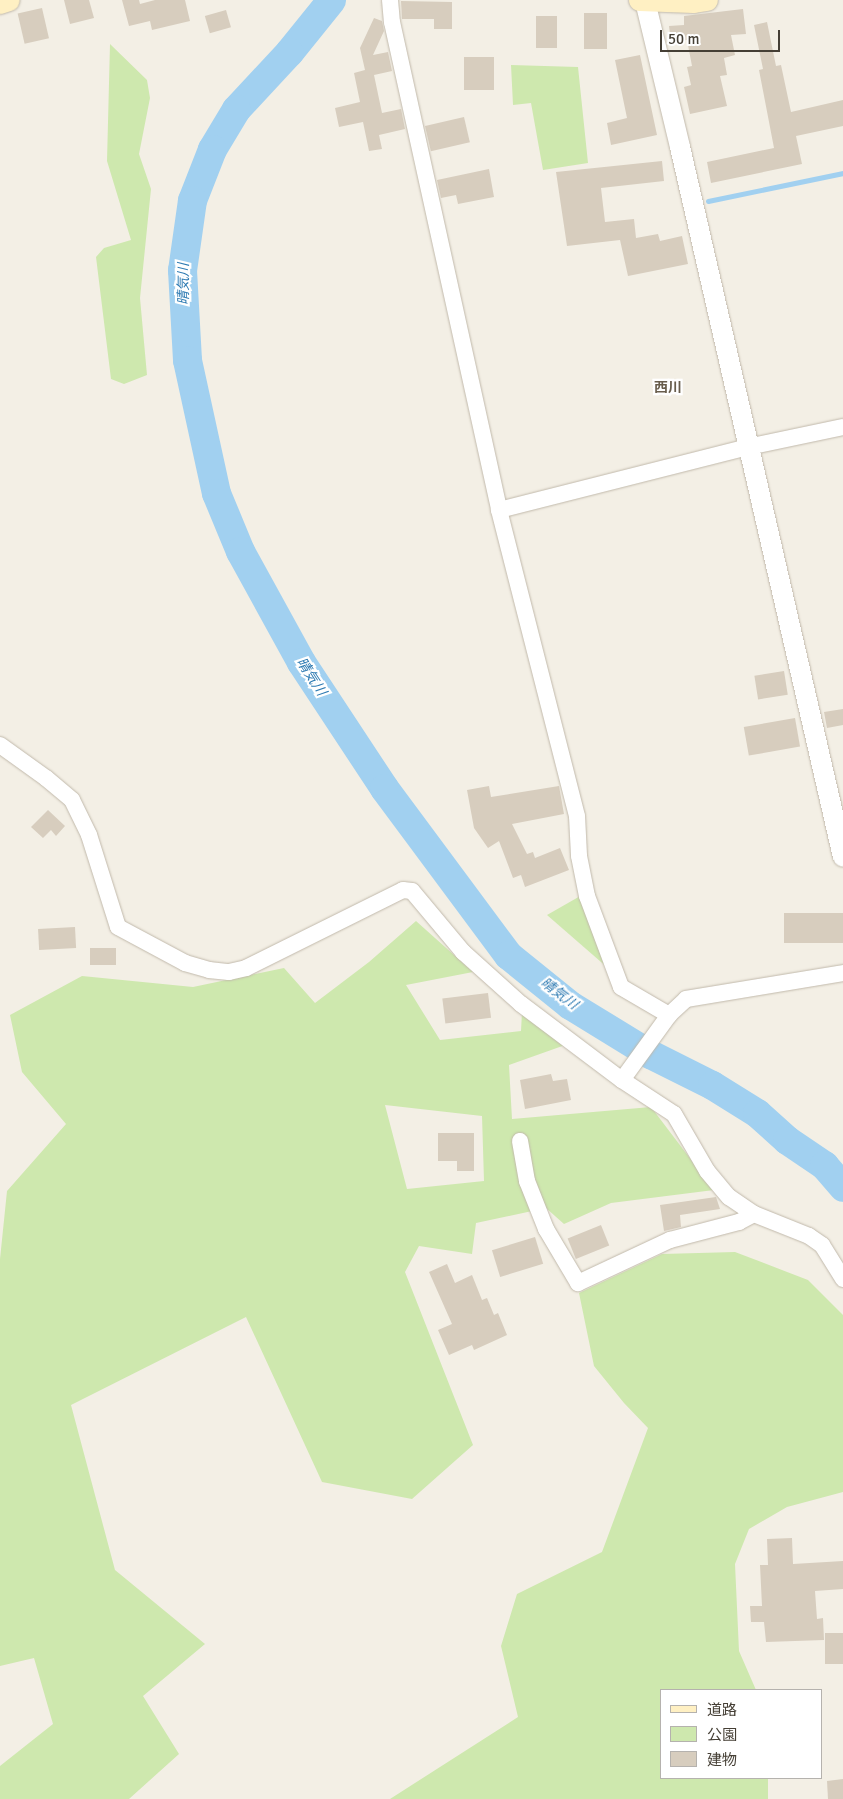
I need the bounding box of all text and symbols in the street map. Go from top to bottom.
scale bar [663,20,783,52]
text: 50 m [668,30,699,48]
water label: 晴気川 [176,263,192,305]
district label: 西川 [654,380,682,396]
water label: 晴気川 [293,655,329,699]
water label: 晴気川 [537,975,581,1013]
legend [660,1689,823,1779]
text: 道路 [707,1701,737,1719]
text: 公園 [707,1726,737,1744]
text: 建物 [707,1751,737,1769]

